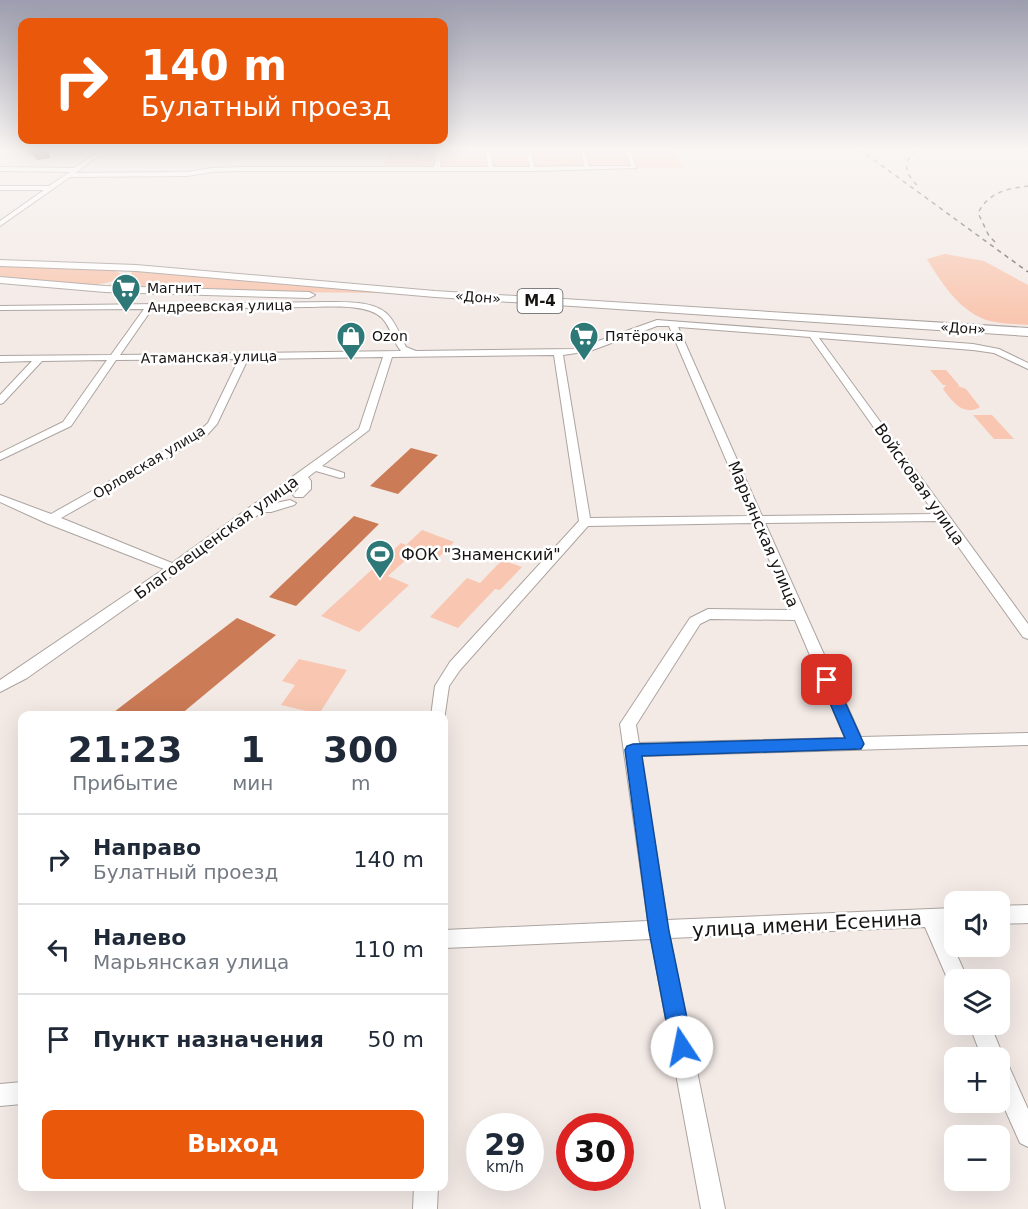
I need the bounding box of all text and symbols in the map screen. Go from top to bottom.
text: 140 m [141,41,287,90]
icon: right [42,42,120,120]
text: Булатный проезд [141,91,391,122]
supermarket icon: Магнит [110,272,142,314]
place label: Магнит [147,280,201,296]
street label: «Дон» [455,287,501,307]
road number: М-4 [518,289,562,313]
street label: Андреевская улица [147,297,293,315]
street label: «Дон» [940,319,986,337]
shop icon: Ozon [335,320,367,362]
supermarket icon: Пятёрочка [568,320,600,362]
place label: Ozon [372,328,408,344]
place label: Пятёрочка [605,328,683,344]
street label: Атаманская улица [141,348,277,366]
street label: Войсковая улица [870,420,969,549]
street label: Орловская улица [90,422,208,502]
street label: Марьянская улица [724,458,803,610]
street label: Благовещенская улица [131,472,302,603]
sports icon: ФОК "Знаменский" [364,538,396,580]
place label: ФОК "Знаменский" [401,545,561,564]
pin [801,654,852,705]
icon: arrive [810,663,843,696]
text: 21:23 [68,729,182,770]
text: 1 [240,729,265,770]
text: 300 [323,729,398,770]
text: Прибытие [72,771,178,795]
text: мин [232,771,273,795]
text: m [351,771,370,795]
text: Направо [93,835,201,860]
icon: right [42,843,75,876]
text: 140 m [354,847,424,872]
text: Булатный проезд [93,860,278,884]
map controls [944,891,1010,1191]
button: sound [944,891,1010,957]
street label: улица имени Есенина [692,906,922,942]
text: Налево [93,925,186,950]
icon: left [42,933,75,966]
text: 110 m [354,937,424,962]
text: Марьянская улица [93,950,289,974]
button: layers [944,969,1010,1035]
position arrow [650,1015,714,1079]
icon: arrive [42,1023,75,1056]
text: Пункт назначения [93,1027,324,1052]
text: 50 m [368,1027,424,1052]
button: + [944,1047,1010,1113]
button: Выход [42,1110,424,1179]
speed limit sign: 30 [556,1113,634,1191]
button: − [944,1125,1010,1191]
text: 29 [484,1127,526,1162]
text: km/h [486,1158,524,1176]

